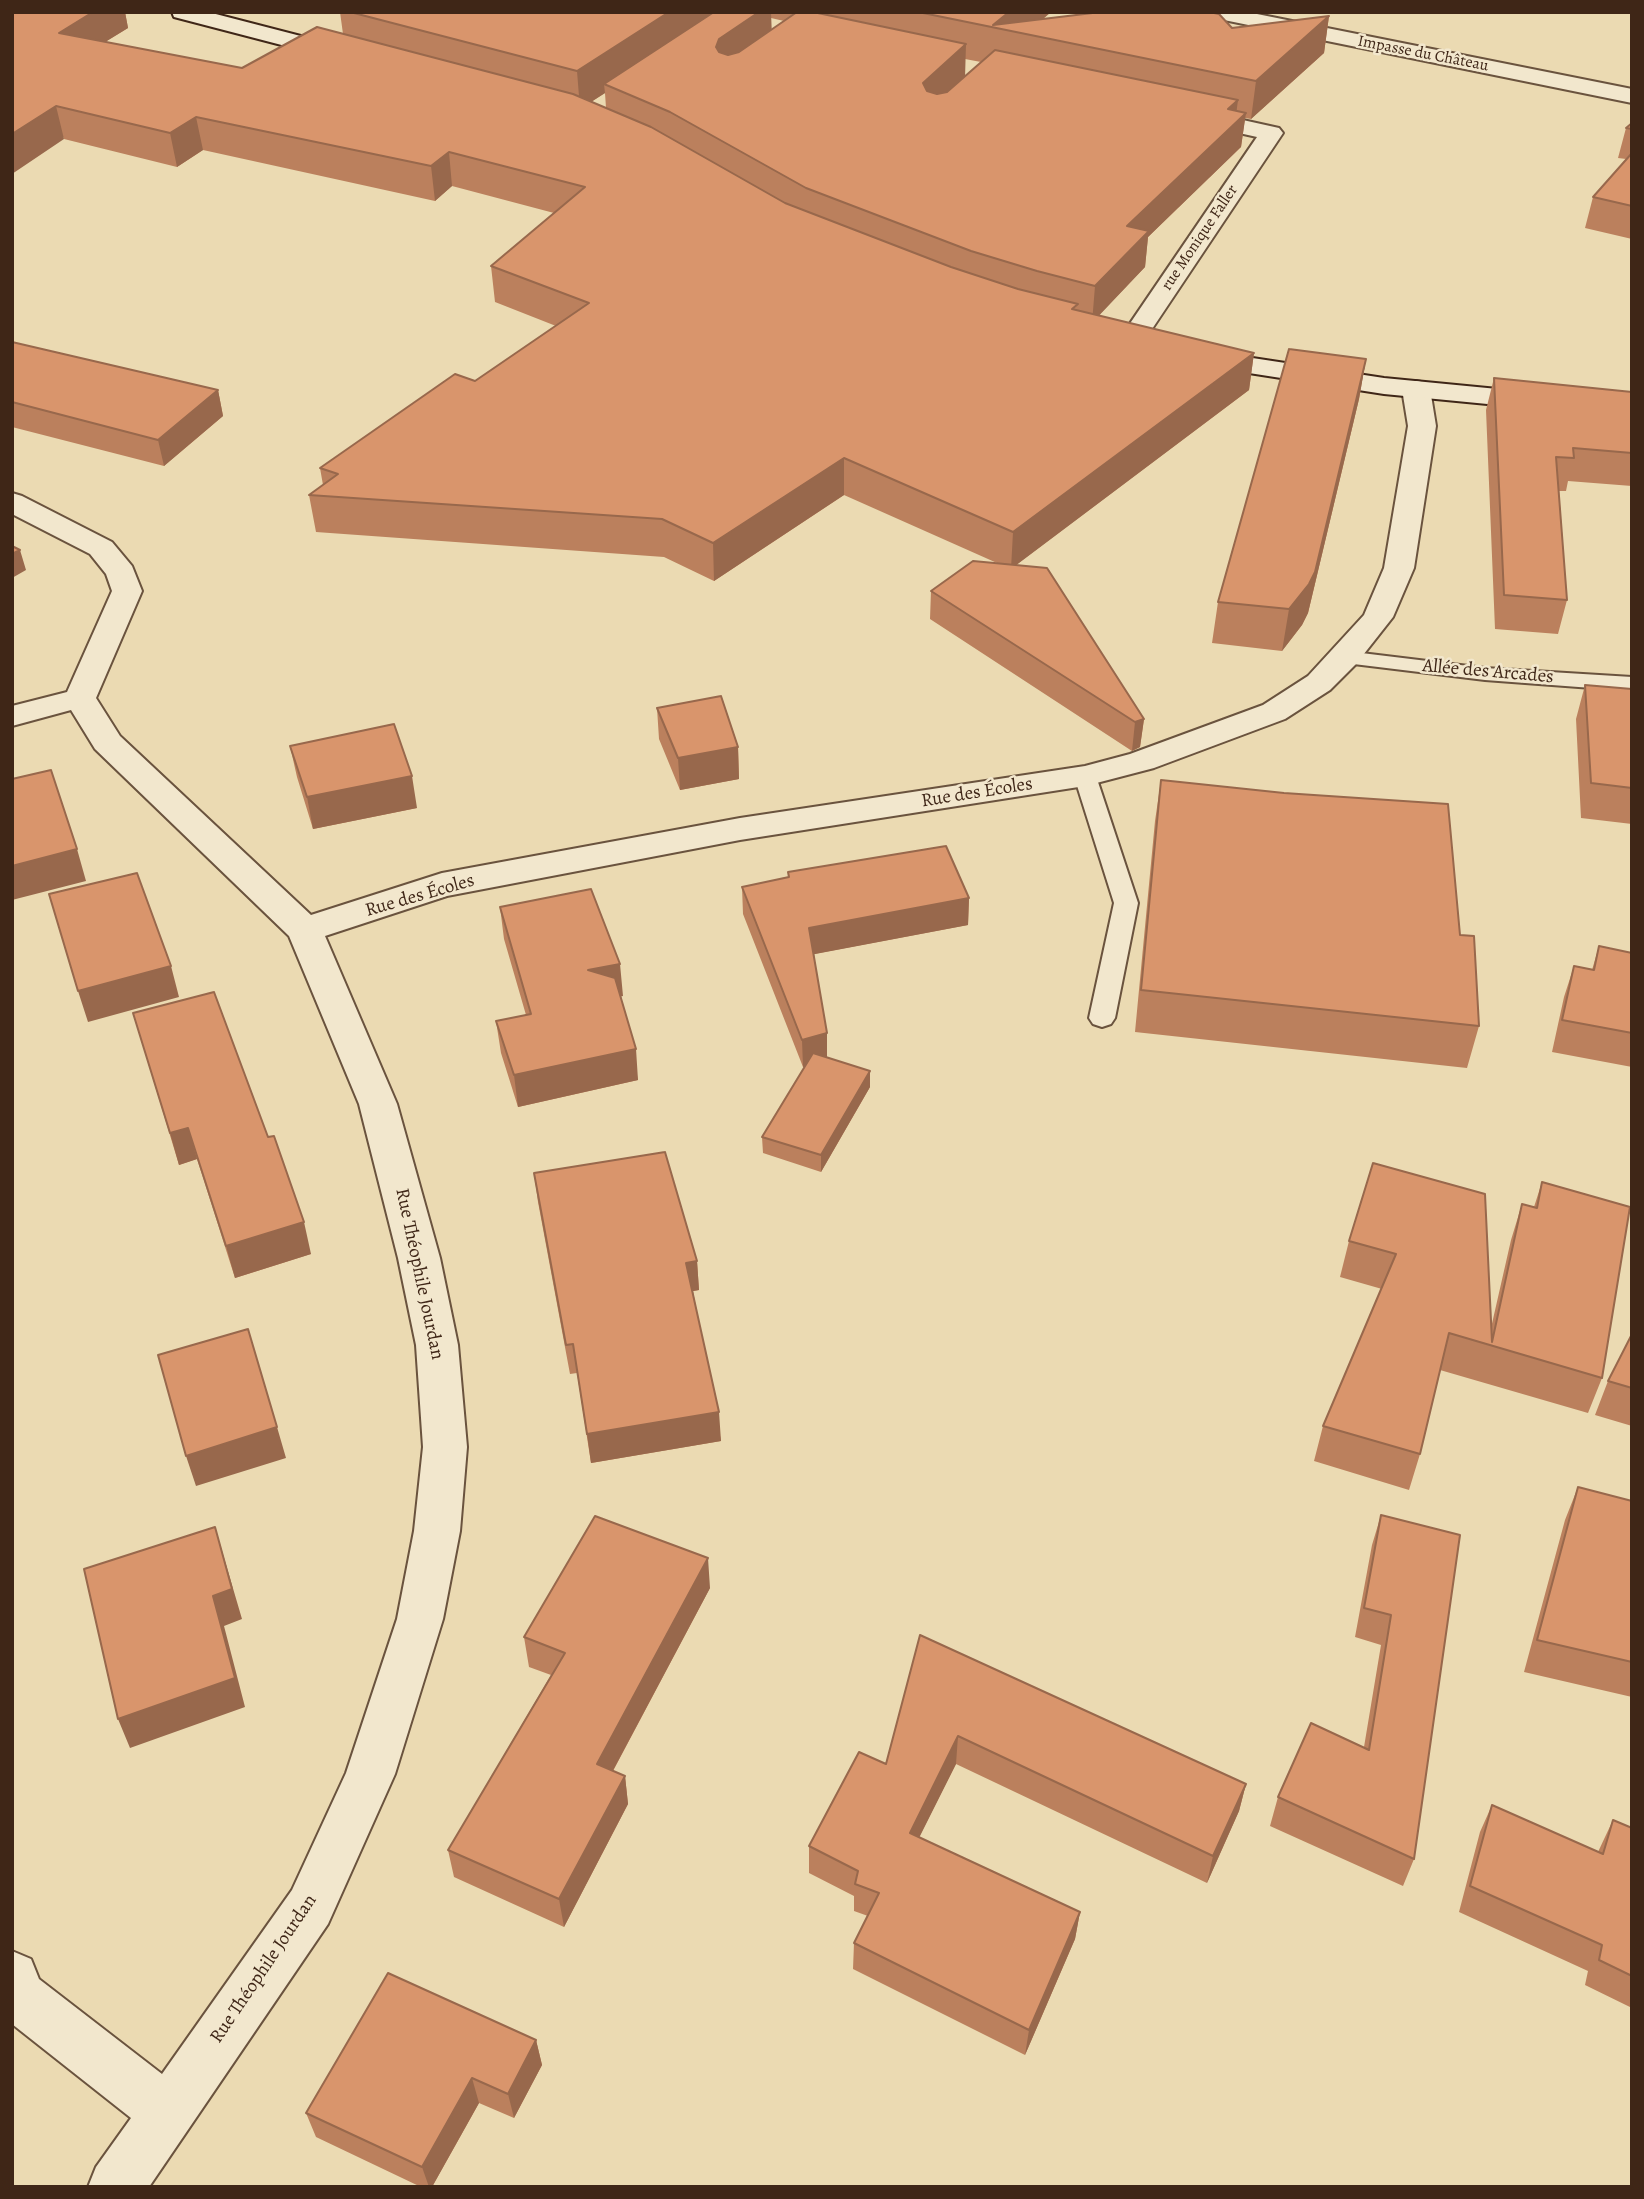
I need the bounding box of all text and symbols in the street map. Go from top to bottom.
street label: Impasse du Château [1356,32,1490,76]
street label: rue Monique Faller [1158,182,1242,294]
street label: Allée des Arcades [1421,655,1555,689]
street label: Rue des Écoles [920,773,1034,813]
street label: Rue des Écoles [363,870,477,922]
street label: Rue Théophile Jourdan [390,1186,448,1362]
street label: Rue Théophile Jourdan [206,1890,322,2048]

